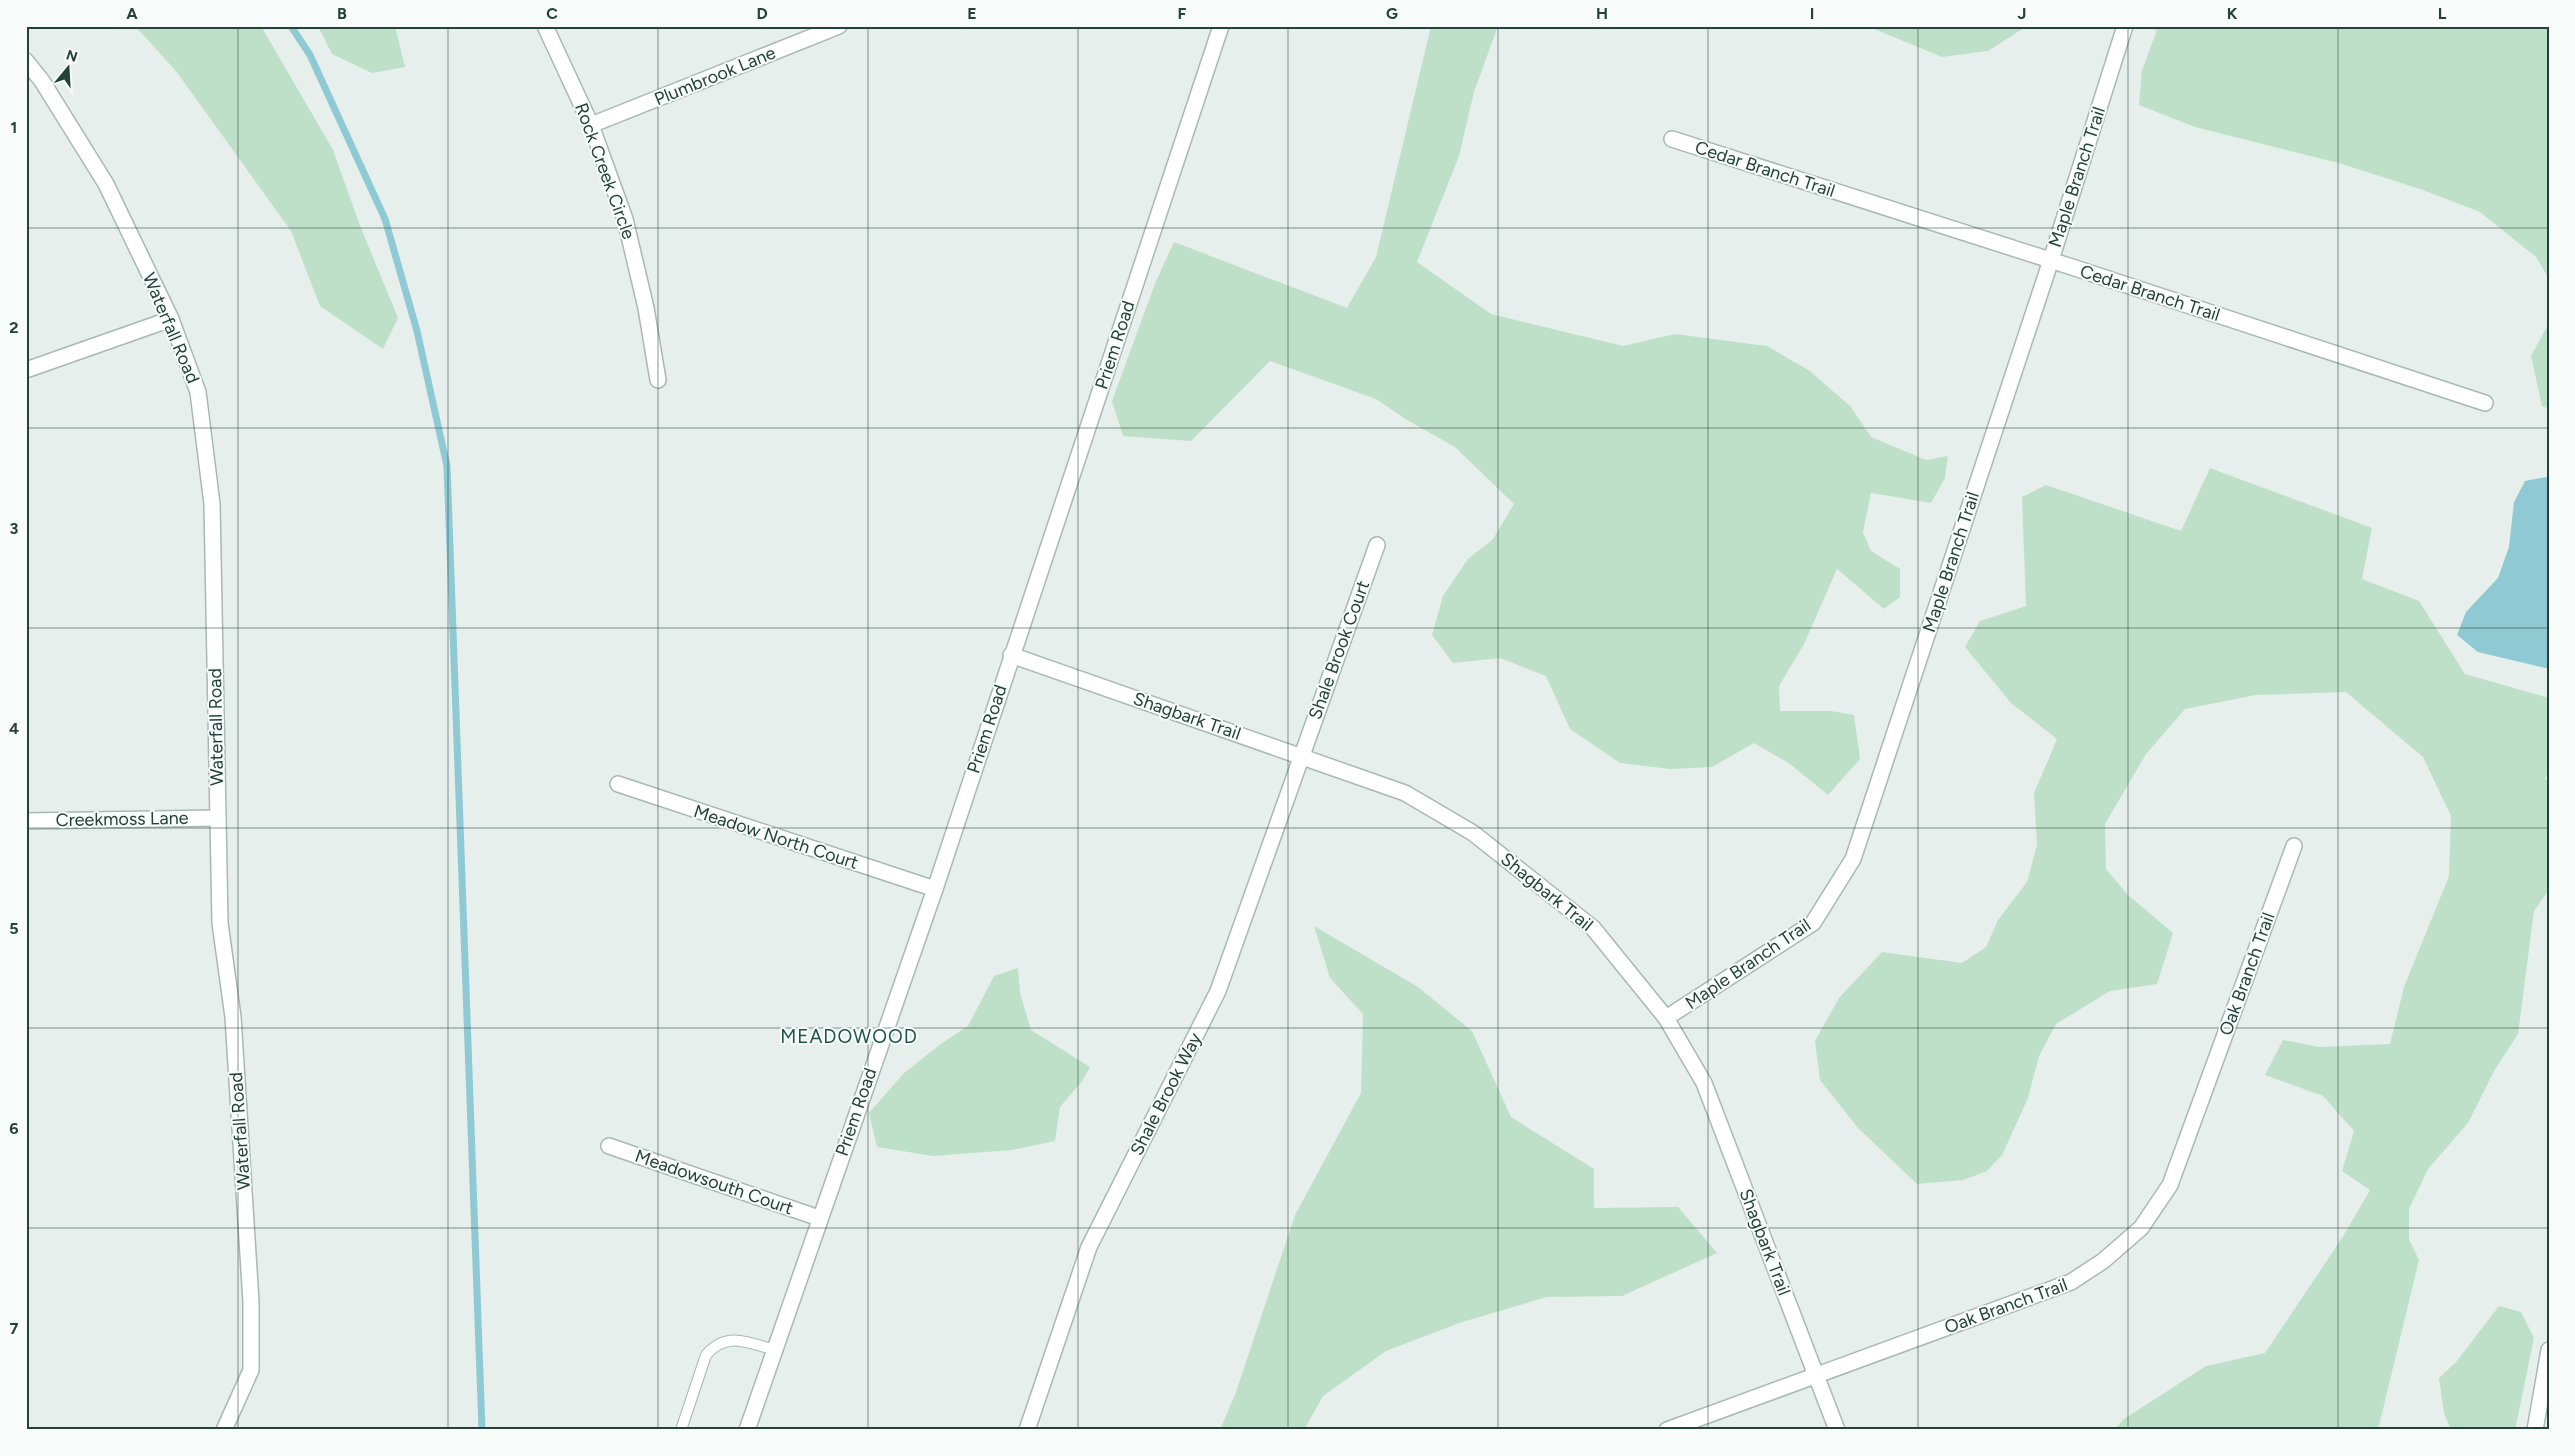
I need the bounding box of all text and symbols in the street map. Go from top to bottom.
text: A [126,4,138,23]
text: B [337,4,347,23]
text: C [546,4,558,23]
text: D [756,4,768,23]
text: E [967,4,977,23]
text: F [1178,4,1187,23]
text: G [1386,4,1398,23]
text: H [1596,4,1608,23]
text: I [1810,4,1814,23]
text: J [2018,4,2026,23]
text: K [2227,4,2238,23]
text: L [2438,4,2447,23]
north arrow [42,42,92,92]
street label: Plumbrook Lane [651,42,779,110]
text: N [64,46,80,66]
street label: Rock Creek Circle [570,100,640,242]
street label: Maple Branch Trail [2044,104,2110,250]
text: 1 [11,118,17,137]
street label: Cedar Branch Trail [1692,136,1838,202]
street label: Cedar Branch Trail [2077,260,2223,326]
street label: Waterfall Road [138,269,204,387]
street label: Priem Road [1090,298,1140,392]
text: 2 [9,318,19,337]
street label: Maple Branch Trail [1918,489,1984,635]
text: 3 [10,519,19,538]
street label: Shale Brook Court [1304,577,1374,722]
street label: Waterfall Road [204,668,228,786]
street label: Priem Road [962,682,1012,776]
street label: Shagbark Trail [1130,687,1244,745]
text: 4 [9,719,19,738]
street label: Meadow North Court [691,800,861,874]
street label: Creekmoss Lane [55,807,189,831]
street label: Shagbark Trail [1496,848,1598,936]
street label: Oak Branch Trail [2215,909,2279,1039]
street label: Maple Branch Trail [1681,914,1815,1014]
text: 5 [9,919,19,938]
district label: MEADOWOOD [780,1025,918,1048]
street label: Shale Brook Way [1126,1029,1207,1159]
street label: Priem Road [831,1065,881,1159]
street label: Waterfall Road [225,1071,255,1191]
text: 6 [9,1119,19,1138]
street label: Meadowsouth Court [632,1145,796,1219]
street label: Shagbark Trail [1735,1186,1795,1298]
street label: Oak Branch Trail [1941,1274,2071,1338]
text: 7 [10,1319,19,1338]

